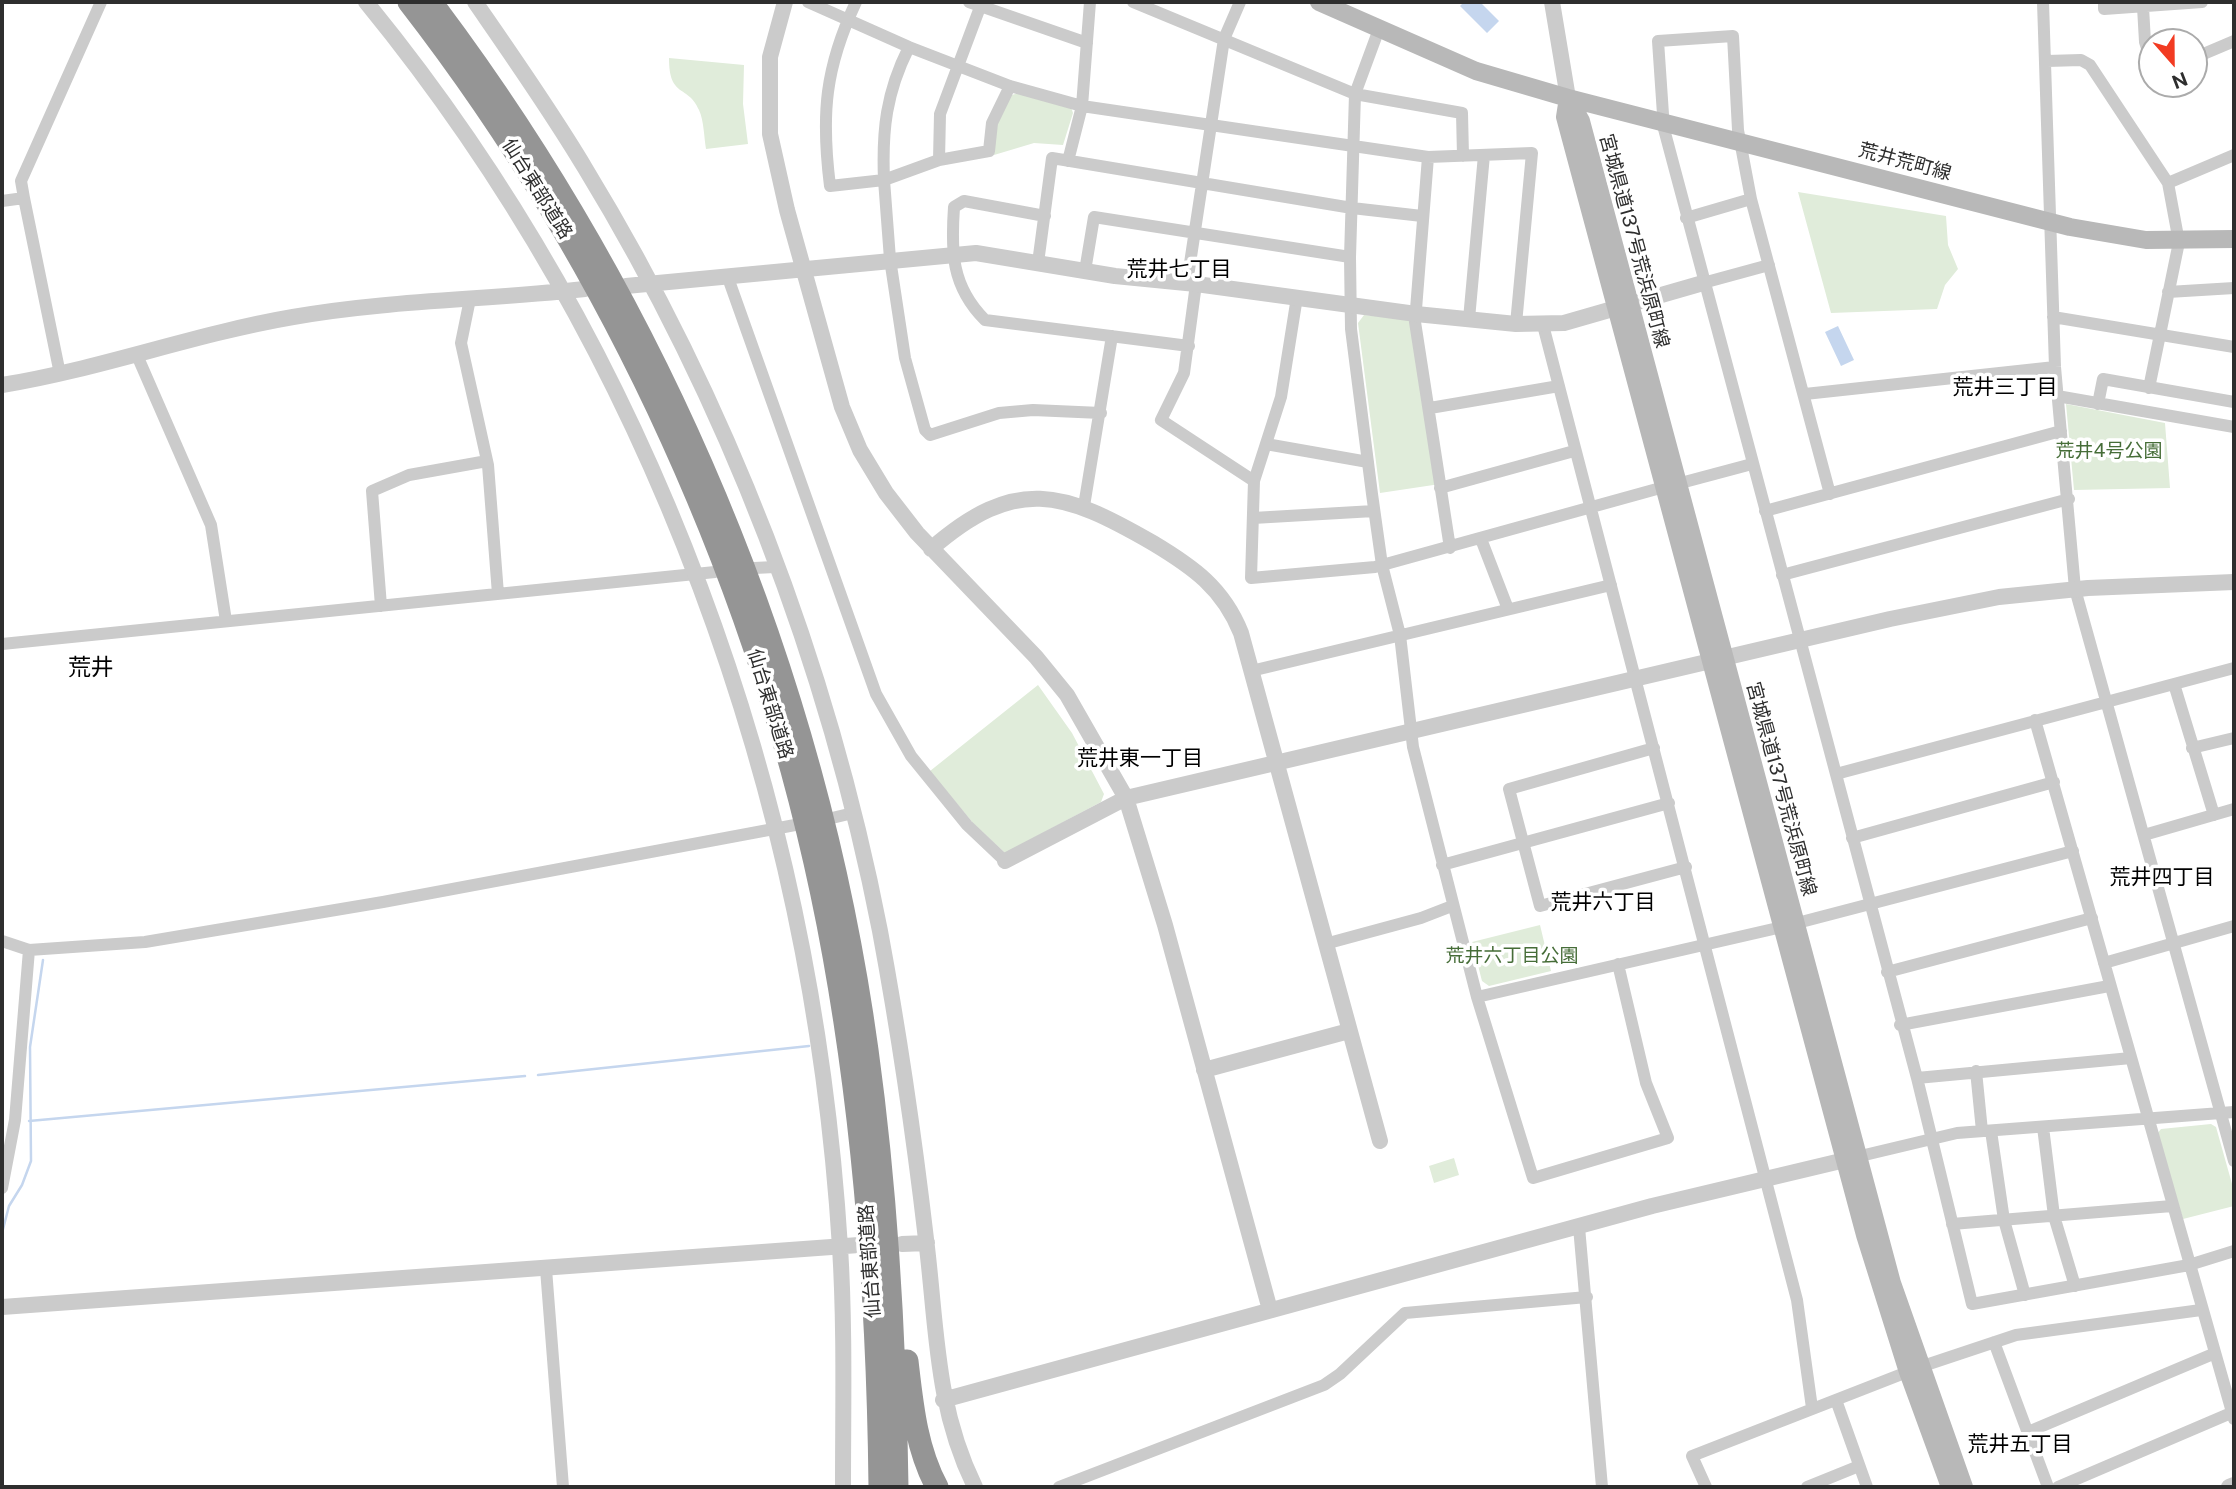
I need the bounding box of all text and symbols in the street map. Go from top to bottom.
north arrow [2138,28,2208,98]
text: N [2169,68,2191,94]
street label: 宮城県道137号荒浜原町線 [1594,131,1674,351]
street label: 仙台東部道路 [497,135,577,243]
street label: 荒井荒町線 [1856,139,1954,185]
district label: 荒井七丁目 [1127,257,1231,283]
district label: 荒井三丁目 [1953,375,2057,401]
park label: 荒井4号公園 [2056,440,2162,462]
street label: 仙台東部道路 [742,646,798,762]
district label: 荒井 [68,654,114,682]
street label: 宮城県道137号荒浜原町線 [1741,679,1821,899]
district label: 荒井東一丁目 [1077,746,1203,772]
district label: 荒井四丁目 [2110,865,2214,891]
district label: 荒井六丁目 [1551,890,1655,916]
park label: 荒井六丁目公園 [1446,945,1578,967]
street label: 仙台東部道路 [855,1203,885,1319]
district label: 荒井五丁目 [1968,1432,2072,1458]

